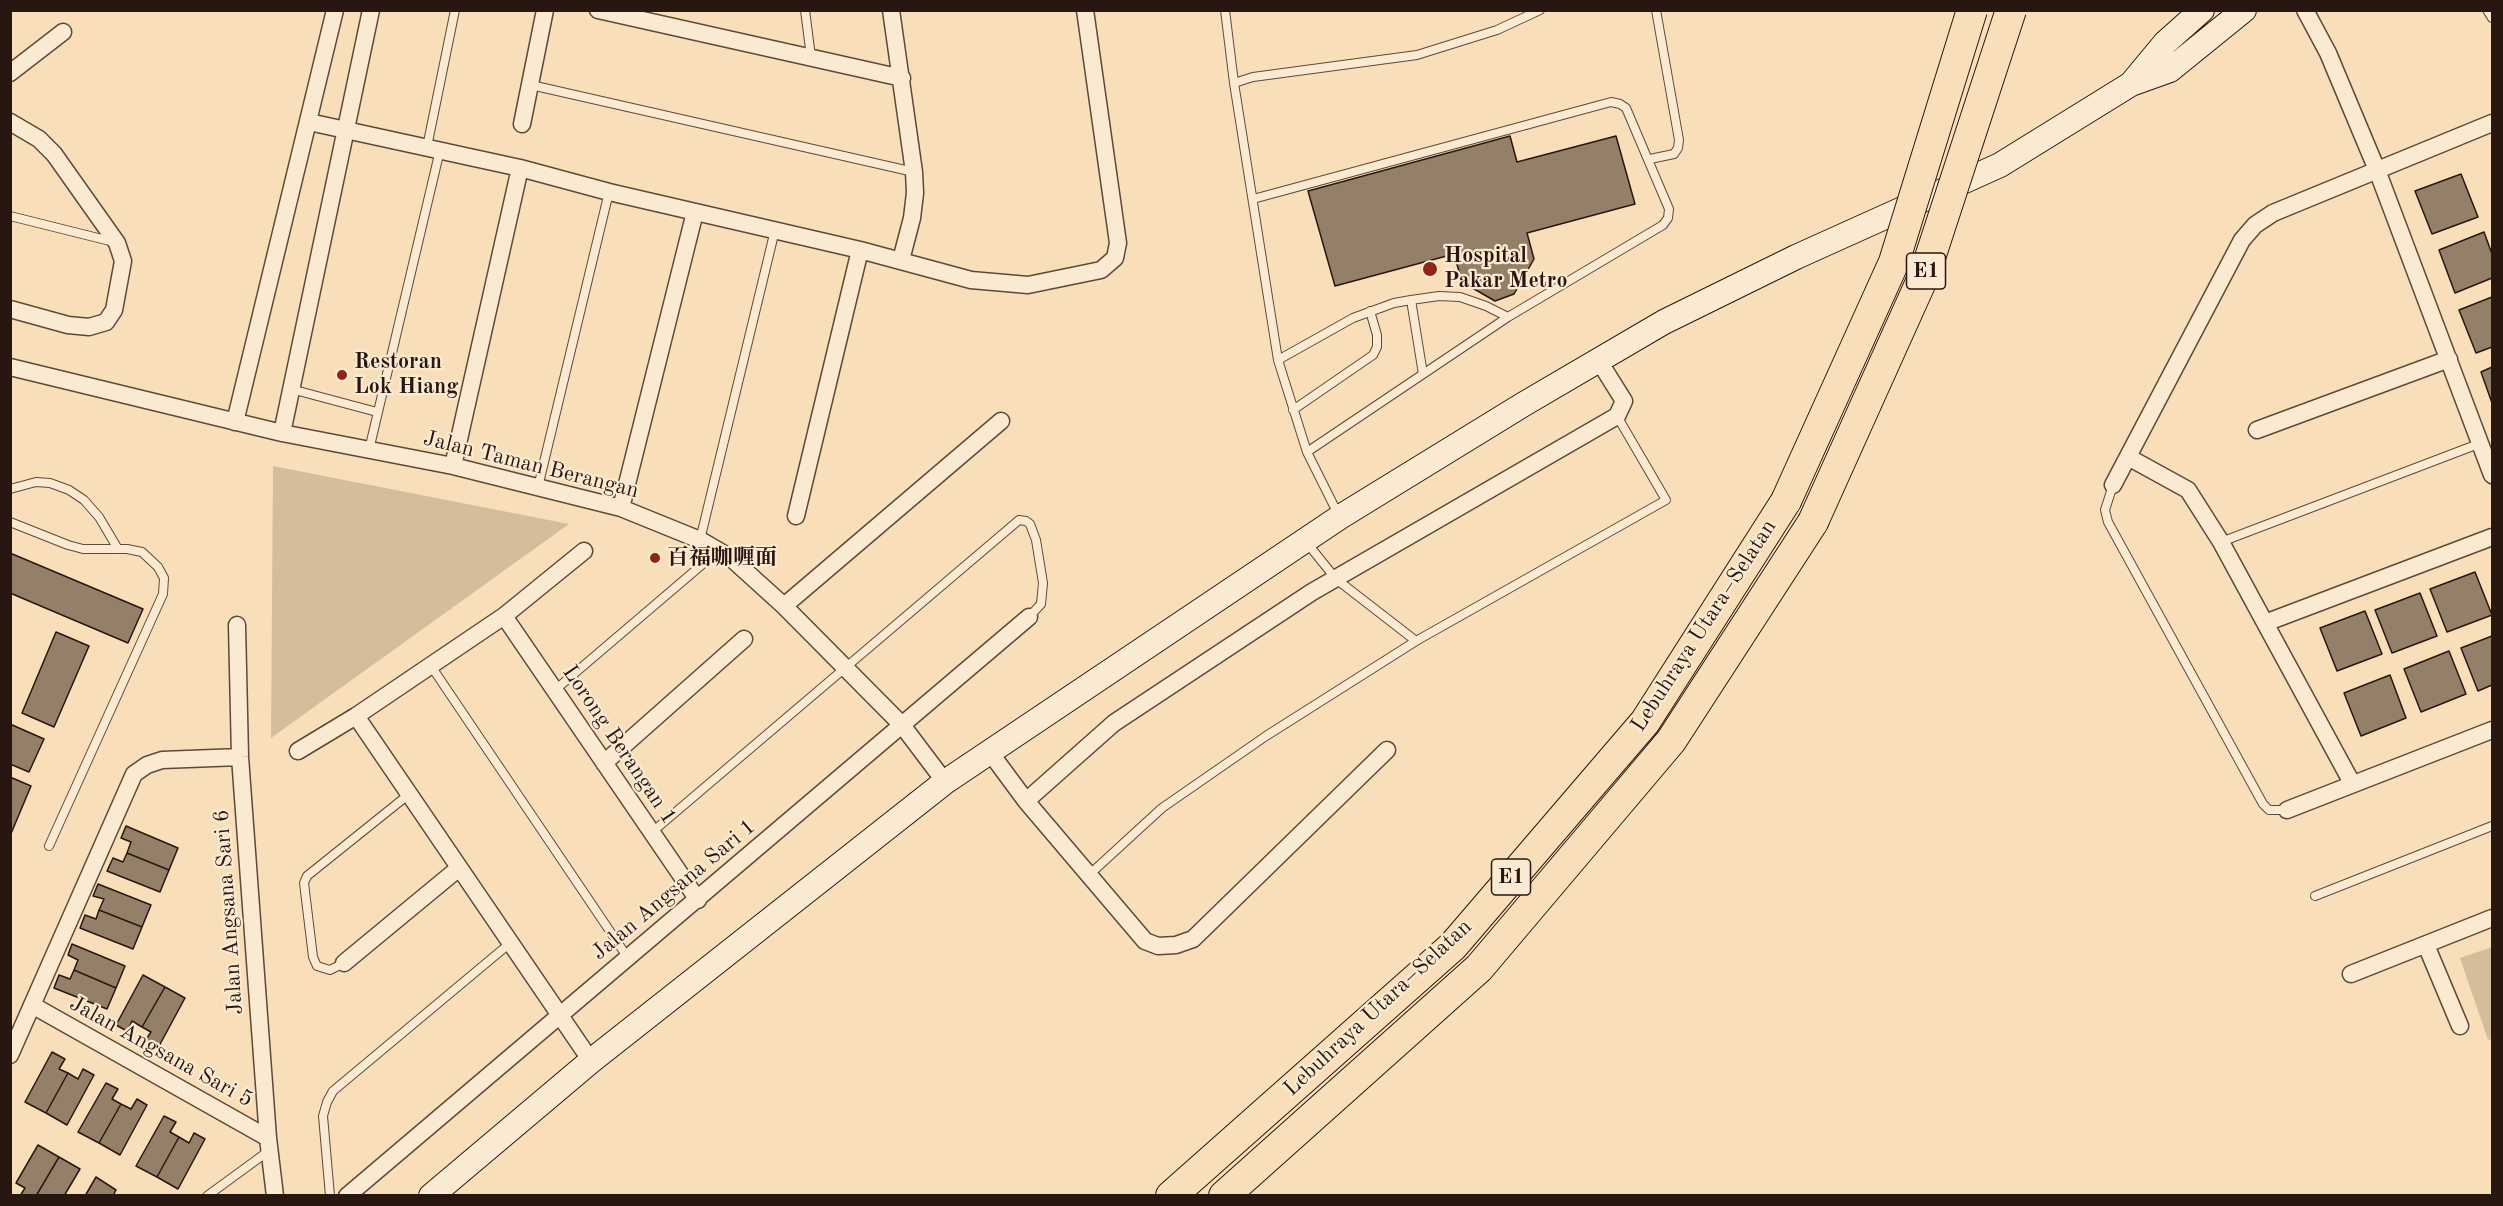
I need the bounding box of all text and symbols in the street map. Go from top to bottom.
place label: Hospital Pakar Metro [1444,243,1567,294]
road number: E1 [1906,253,1946,289]
marker: Hospital Pakar Metro [1421,260,1439,278]
place label: Restoran Lok Hiang [354,349,459,400]
marker: Restoran Lok Hiang [335,368,349,382]
street label: Jalan Taman Berangan [421,425,641,505]
street label: Lebuhraya Utara–Selatan [1625,515,1783,737]
place label: 百福咖喱面 [667,545,777,571]
marker: 百福咖喱面 [648,551,662,565]
street label: Lorong Berangan 1 [556,660,682,830]
street label: Jalan Angsana Sari 6 [209,808,249,1016]
street label: Jalan Angsana Sari 1 [587,814,761,966]
road number: E1 [1492,859,1530,895]
street label: Lebuhraya Utara–Selatan [1278,914,1478,1102]
street label: Jalan Angsana Sari 5 [65,991,257,1113]

